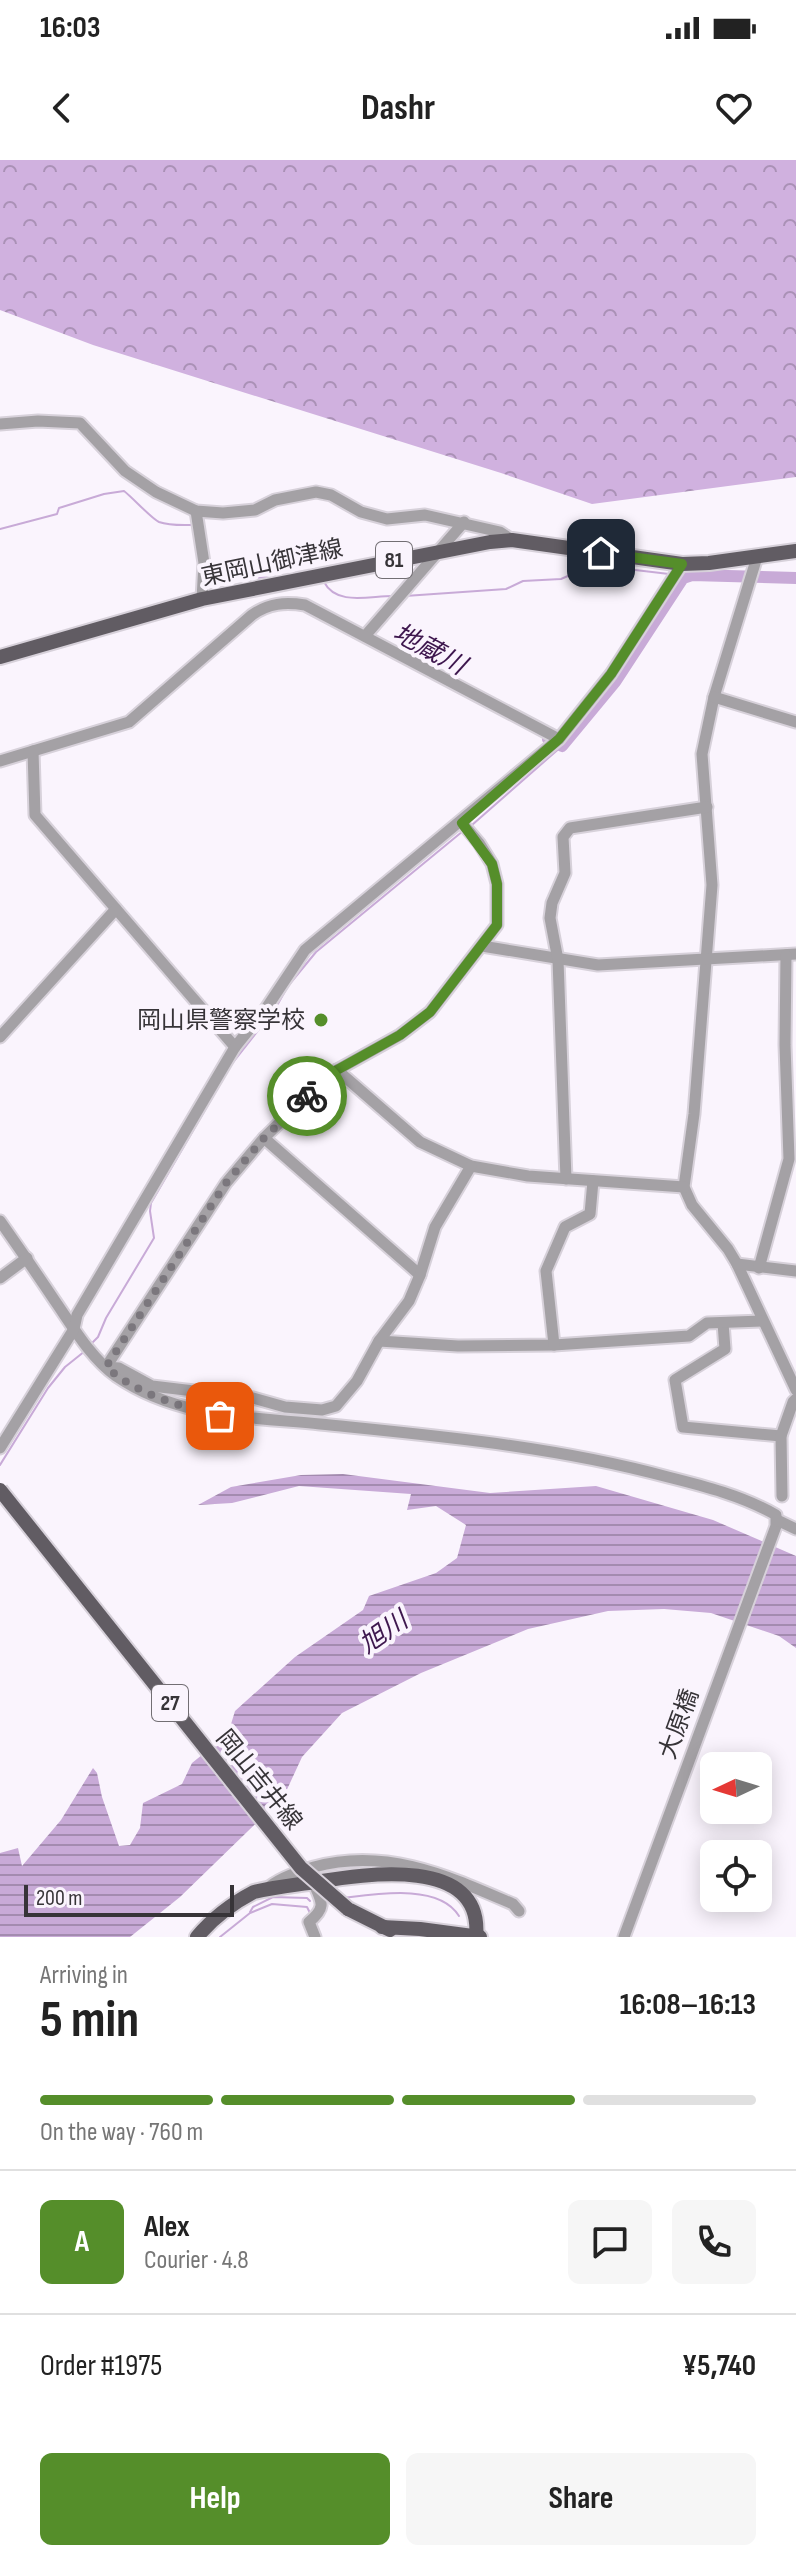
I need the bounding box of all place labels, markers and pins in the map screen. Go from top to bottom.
pin [567,519,635,587]
place label: 岡山県警察学校 [137,1006,305,1035]
marker: 岡山県警察学校 [312,1011,330,1029]
pin [186,1382,254,1450]

